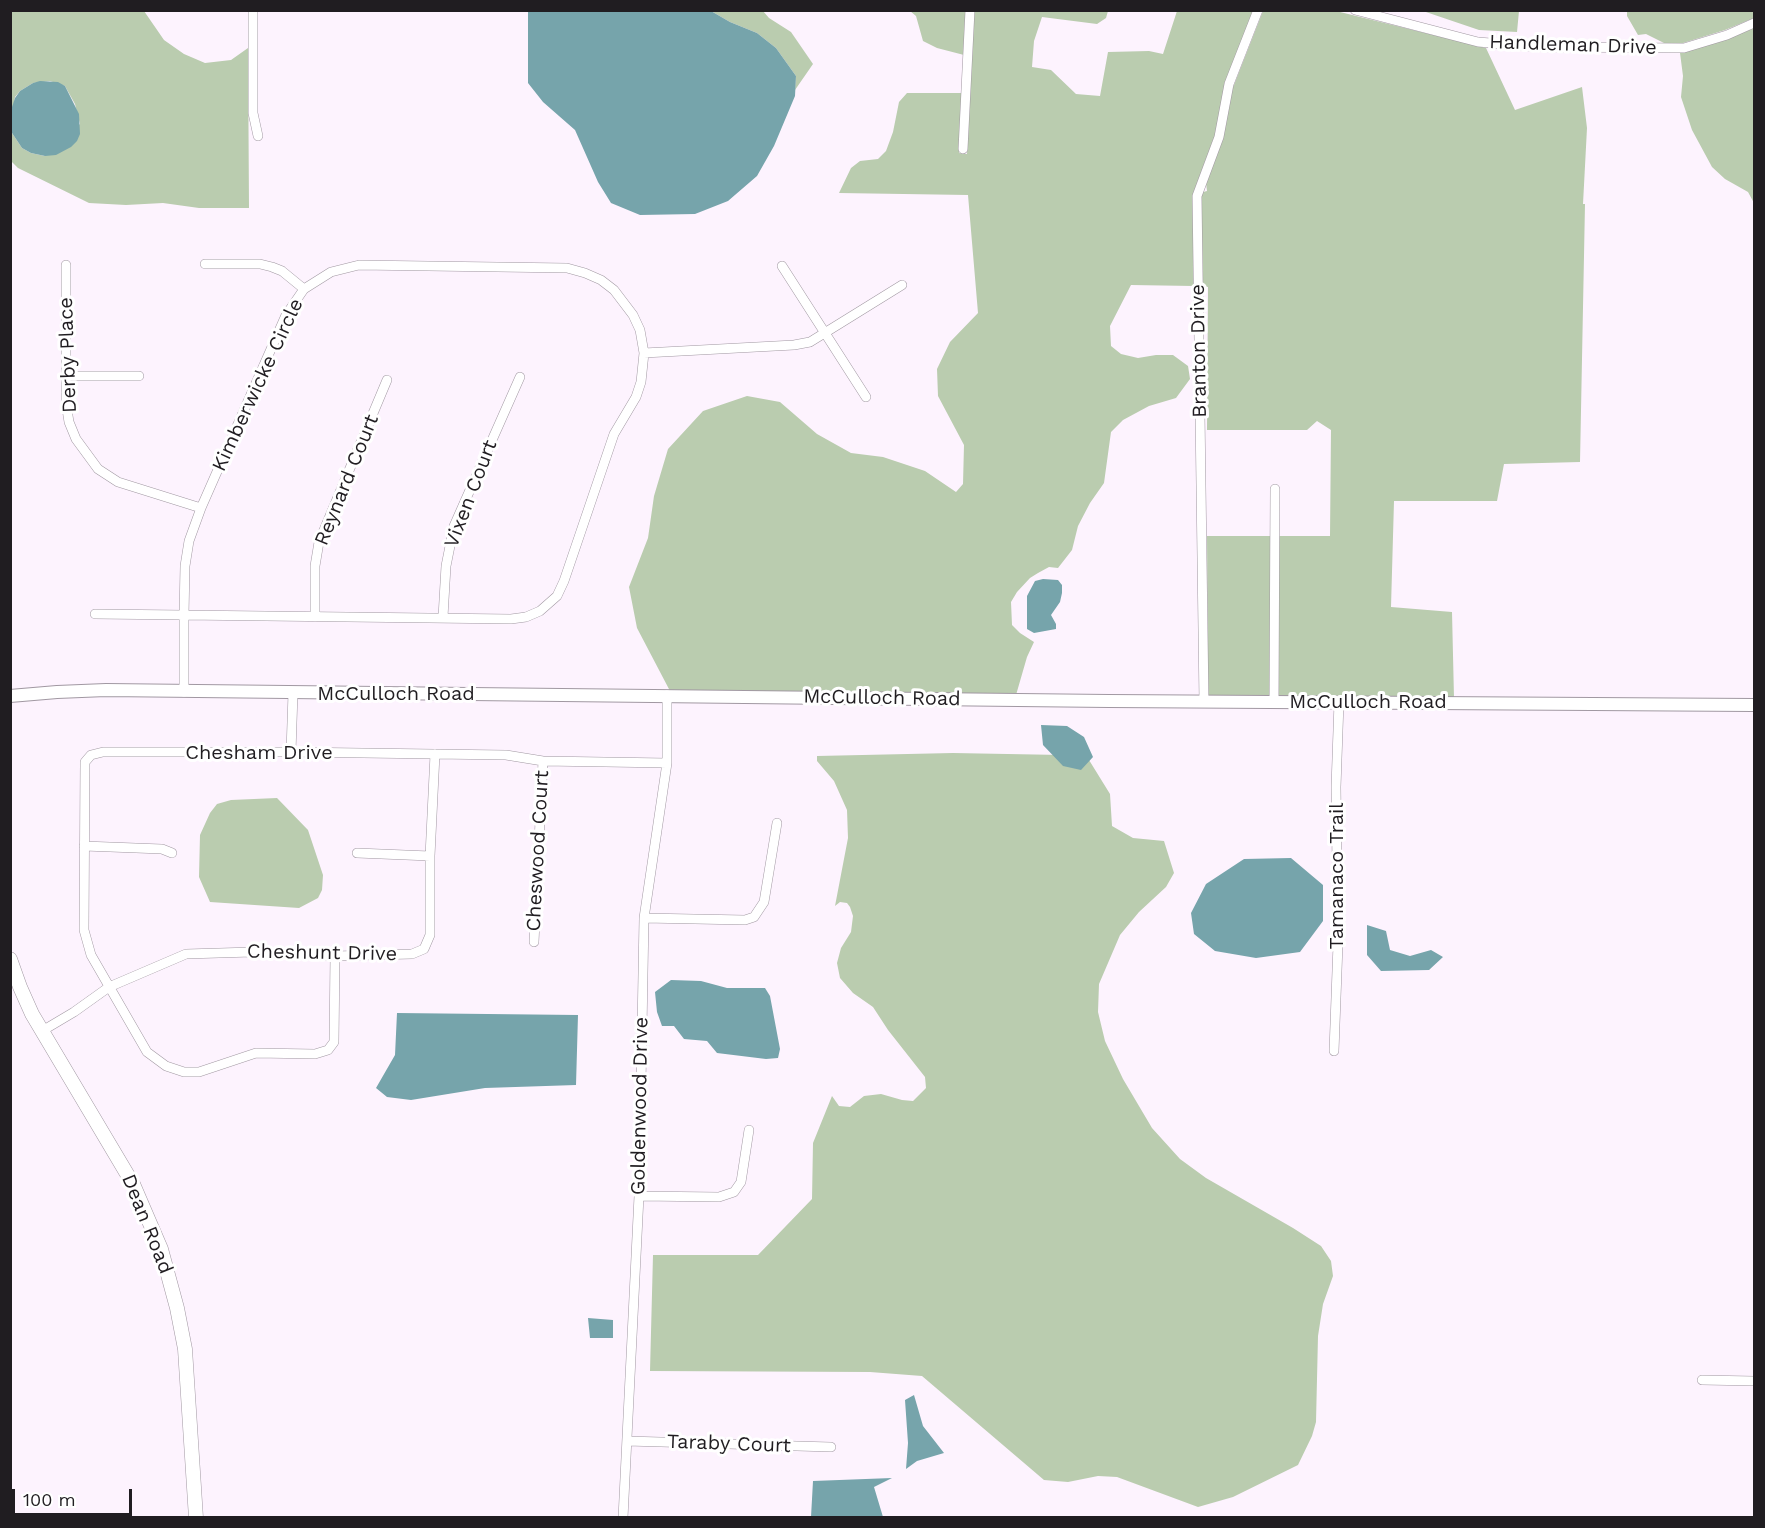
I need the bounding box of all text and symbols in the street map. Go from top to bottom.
street label: Handleman Drive [1489,30,1657,60]
street label: Branton Drive [1186,284,1212,418]
street label: Kimberwicke Circle [207,295,309,475]
street label: Derby Place [54,297,82,413]
street label: Reynard Court [310,411,384,549]
street label: Vixen Court [439,437,503,551]
street label: McCulloch Road [317,682,475,706]
street label: McCulloch Road [803,685,961,711]
street label: McCulloch Road [1289,690,1447,714]
street label: Chesham Drive [185,741,333,765]
street label: Cheswood Court [522,770,554,932]
street label: Tamanaco Trail [1325,803,1349,949]
street label: Cheshunt Drive [247,940,397,966]
street label: Goldenwood Drive [626,1017,654,1195]
street label: Dean Road [116,1171,178,1277]
street label: Taraby Court [667,1430,791,1458]
scale bar [15,1477,135,1515]
text: 100 m [23,1489,76,1510]

